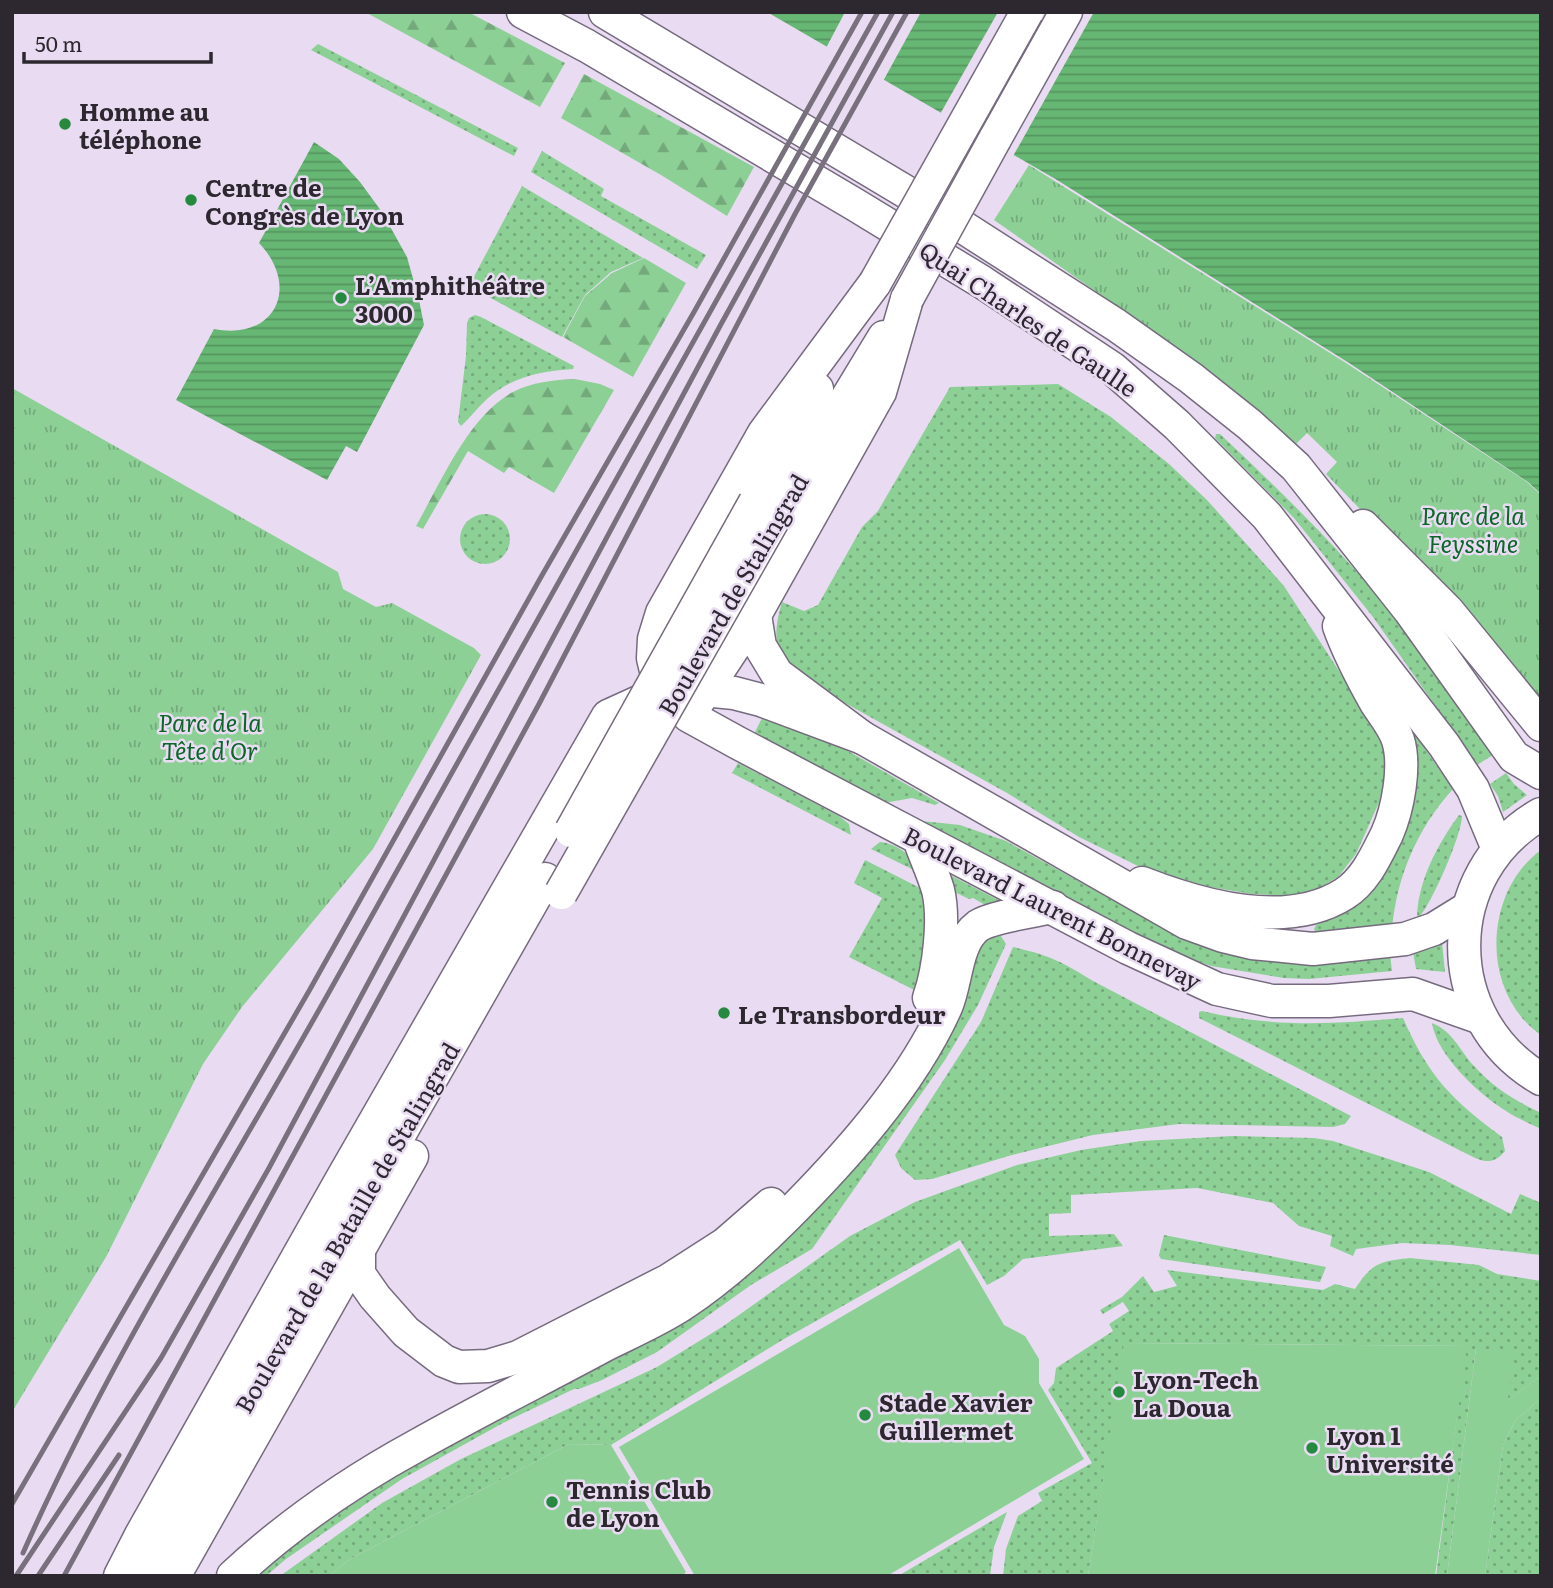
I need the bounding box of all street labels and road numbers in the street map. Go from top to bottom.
street label: Quai Charles de Gaulle [913,232,1145,404]
street label: Boulevard de Stalingrad [648,466,816,722]
street label: Boulevard Laurent Bonnevay [898,816,1208,998]
street label: Boulevard de la Bataille de Stalingrad [225,1035,467,1419]

